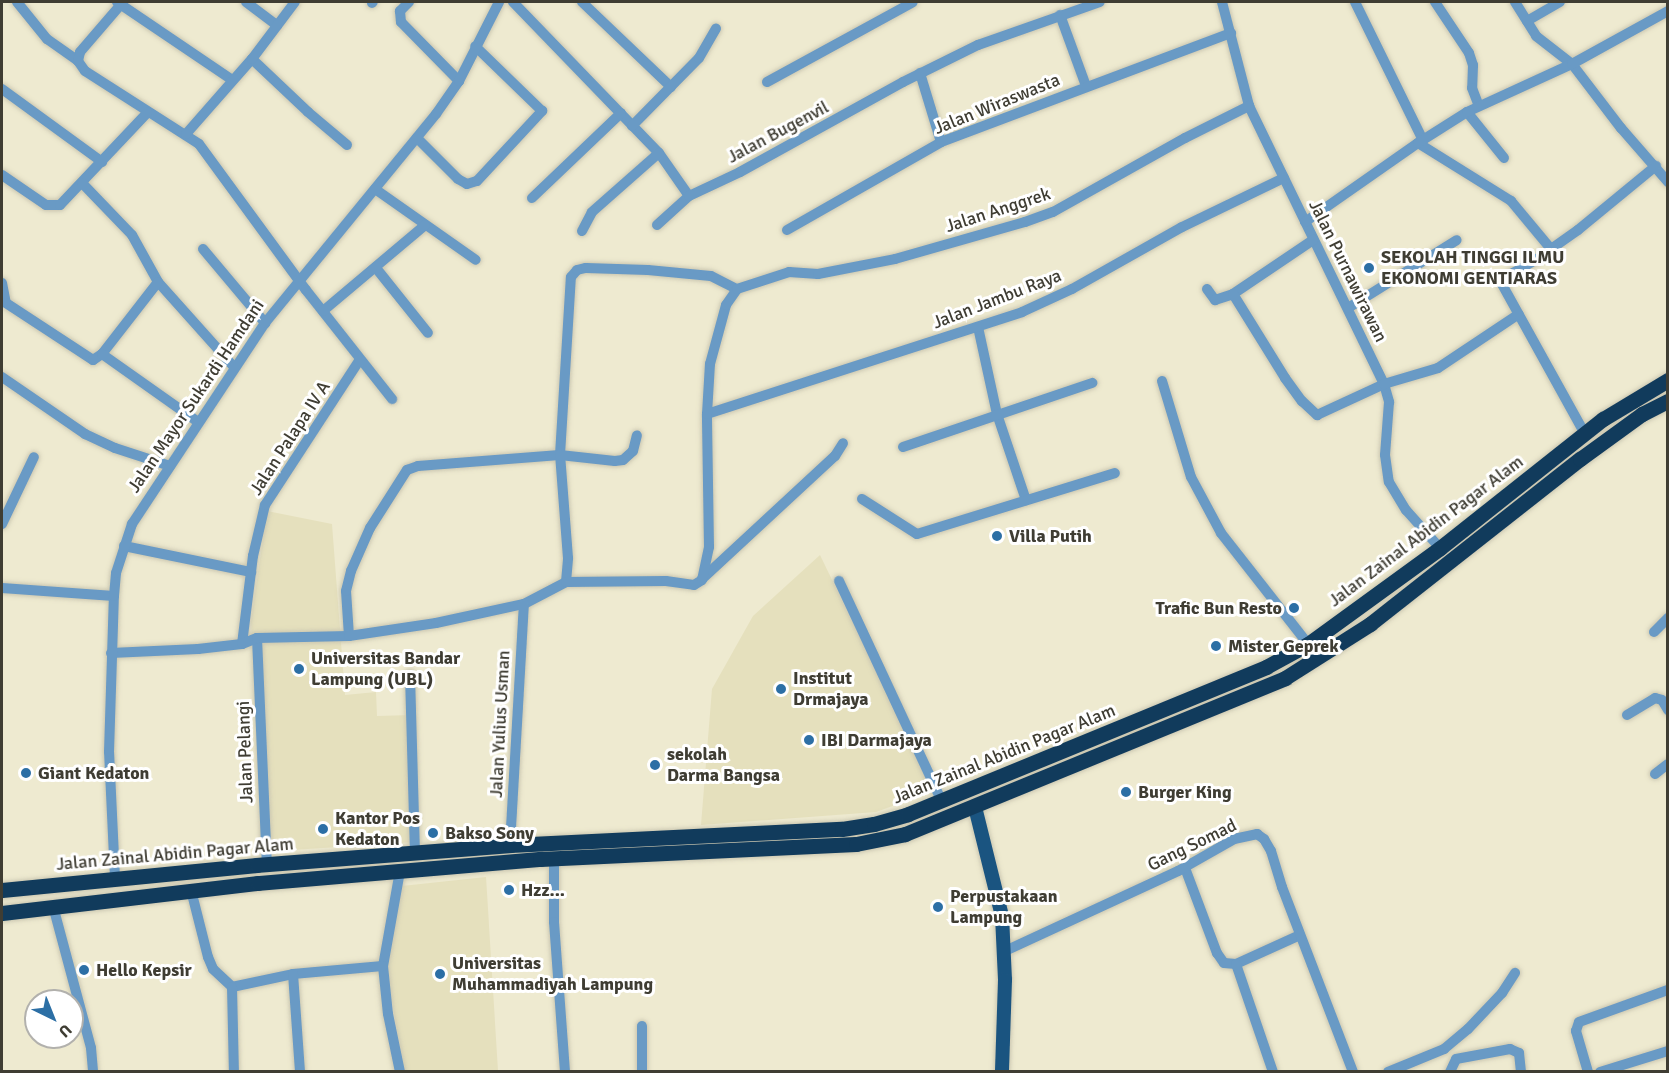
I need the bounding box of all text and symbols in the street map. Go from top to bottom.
street label: Jalan Wiraswasta [931,69,1063,139]
street label: Jalan Bugenvil [724,96,832,168]
street label: Jalan Anggrek [943,183,1053,237]
street label: Jalan Purnawirawan [1304,196,1392,346]
place label: SEKOLAH TINGGI ILMU EKONOMI GENTIARAS [1381,247,1564,290]
marker: SEKOLAH TINGGI ILMU EKONOMI GENTIARAS [1362,261,1376,275]
street label: Jalan Jambu Raya [930,265,1064,333]
street label: Jalan Mayor Sukardi Hamdani [123,295,269,497]
street label: Jalan Palapa IV A [245,377,335,499]
street label: Jalan Zainal Abidin Pagar Alam [1324,451,1528,611]
place label: Villa Putih [1009,525,1092,547]
marker: Villa Putih [990,529,1004,543]
place label: Trafic Bun Resto [1156,597,1282,619]
marker: Trafic Bun Resto [1287,601,1301,615]
place label: Mister Geprek [1228,635,1339,657]
marker: Mister Geprek [1209,639,1223,653]
place label: Universitas Bandar Lampung (UBL) [311,648,460,690]
street label: Jalan Yulius Usman [485,650,515,798]
marker: Universitas Bandar Lampung (UBL) [292,662,306,676]
place label: Institut Drmajaya [793,668,868,710]
marker: Institut Drmajaya [774,682,788,696]
street label: Jalan Zainal Abidin Pagar Alam [890,699,1118,809]
street label: Jalan Pelangi [232,701,258,803]
place label: IBI Darmajaya [821,729,932,751]
marker: IBI Darmajaya [802,733,816,747]
place label: sekolah Darma Bangsa [667,744,780,786]
marker: sekolah Darma Bangsa [648,758,662,772]
place label: Giant Kedaton [38,762,149,784]
marker: Giant Kedaton [19,766,33,780]
place label: Burger King [1138,781,1232,803]
marker: Burger King [1119,785,1133,799]
place label: Kantor Pos Kedaton [335,808,420,850]
street label: Gang Somad [1144,814,1240,876]
marker: Kantor Pos Kedaton [316,822,330,836]
place label: Bakso Sony [445,822,534,844]
marker: Bakso Sony [426,826,440,840]
street label: Jalan Zainal Abidin Pagar Alam [55,833,295,875]
place label: Hzz... [521,879,565,901]
marker: Hzz... [502,883,516,897]
place label: Perpustakaan Lampung [950,886,1058,928]
marker: Perpustakaan Lampung [931,900,945,914]
place label: Universitas Muhammadiyah Lampung [452,953,653,996]
place label: Hello Kepsir [96,959,192,981]
marker: Hello Kepsir [77,963,91,977]
marker: Universitas Muhammadiyah Lampung [433,967,447,981]
north arrow [24,989,84,1049]
text: U [54,1020,76,1042]

